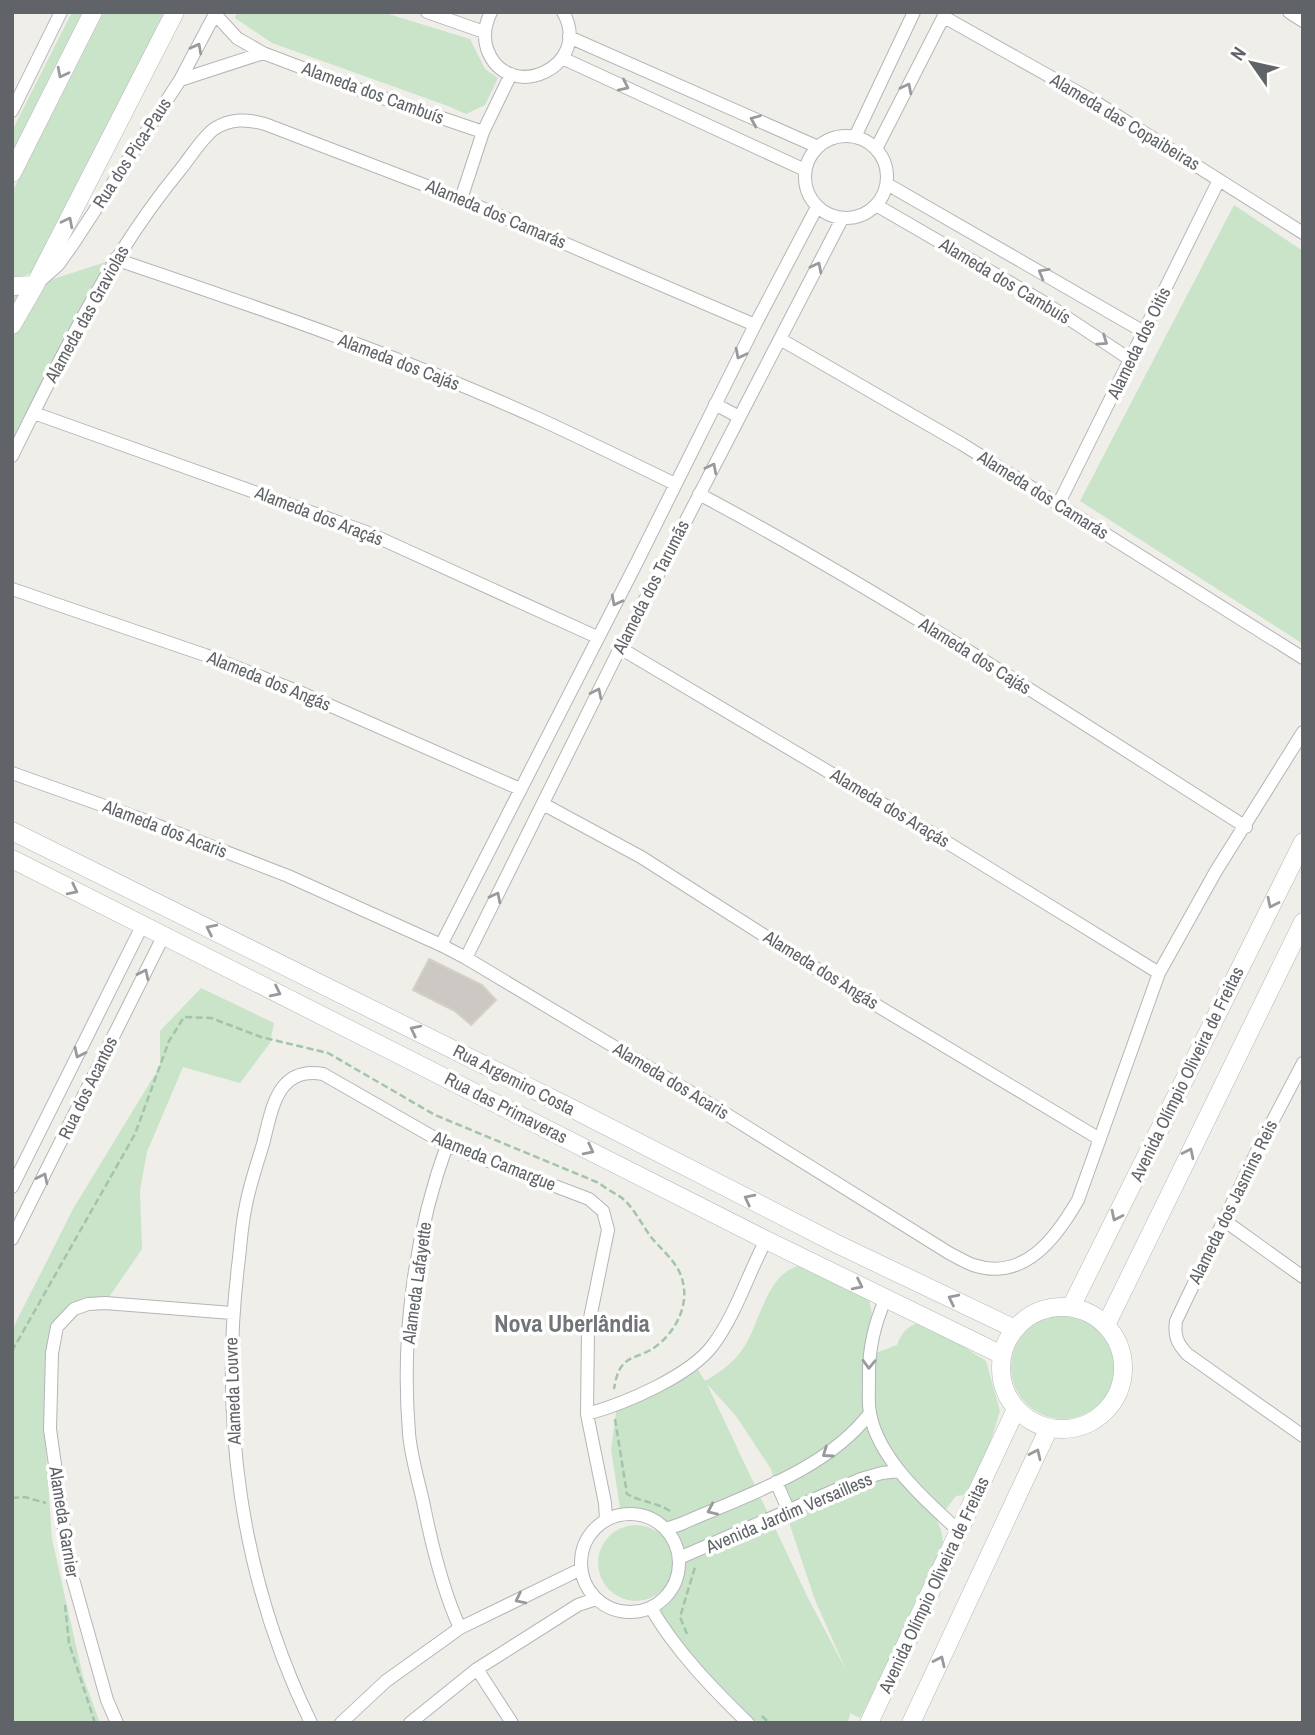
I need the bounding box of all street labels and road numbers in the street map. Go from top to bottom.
street label: Alameda dos Cambuís [298,55,448,130]
street label: Alameda das Copaibeiras [1045,66,1205,176]
street label: Rua dos Pica-Paus [86,93,177,213]
street label: Alameda dos Camarás [421,172,570,254]
street label: Alameda dos Cambuís [934,231,1076,330]
street label: Alameda das Graviolas [38,241,135,388]
street label: Alameda dos Oitis [1100,283,1176,404]
street label: Alameda dos Cajás [334,327,463,396]
street label: Alameda dos Camarás [972,444,1114,545]
street label: Alameda dos Araçás [251,479,387,551]
street label: Alameda dos Tarumãs [606,516,695,659]
street label: Alameda dos Cajás [914,611,1036,700]
street label: Alameda dos Angás [203,644,335,717]
street label: Alameda dos Araçás [825,761,955,853]
street label: Alameda dos Acaris [98,793,231,864]
street label: Alameda dos Angás [758,924,884,1015]
street label: Avenida Olímpio Oliveira de Freitas [1123,962,1250,1186]
street label: Rua dos Acantos [52,1032,123,1143]
street label: Alameda dos Acaris [608,1036,734,1125]
street label: Rua Argemiro Costa [449,1038,579,1121]
street label: Rua das Primaveras [441,1066,572,1149]
street label: Alameda dos Jasmins Reis [1181,1116,1283,1289]
street label: Alameda Camargue [428,1124,560,1197]
street label: Alameda Lafayette [395,1220,437,1347]
street label: Alameda Louvre [218,1337,247,1446]
street label: Alameda Garnier [43,1463,86,1579]
street label: Avenida Jardim Versailless [701,1466,876,1559]
street label: Avenida Olímpio Oliveira de Freitas [872,1473,995,1698]

